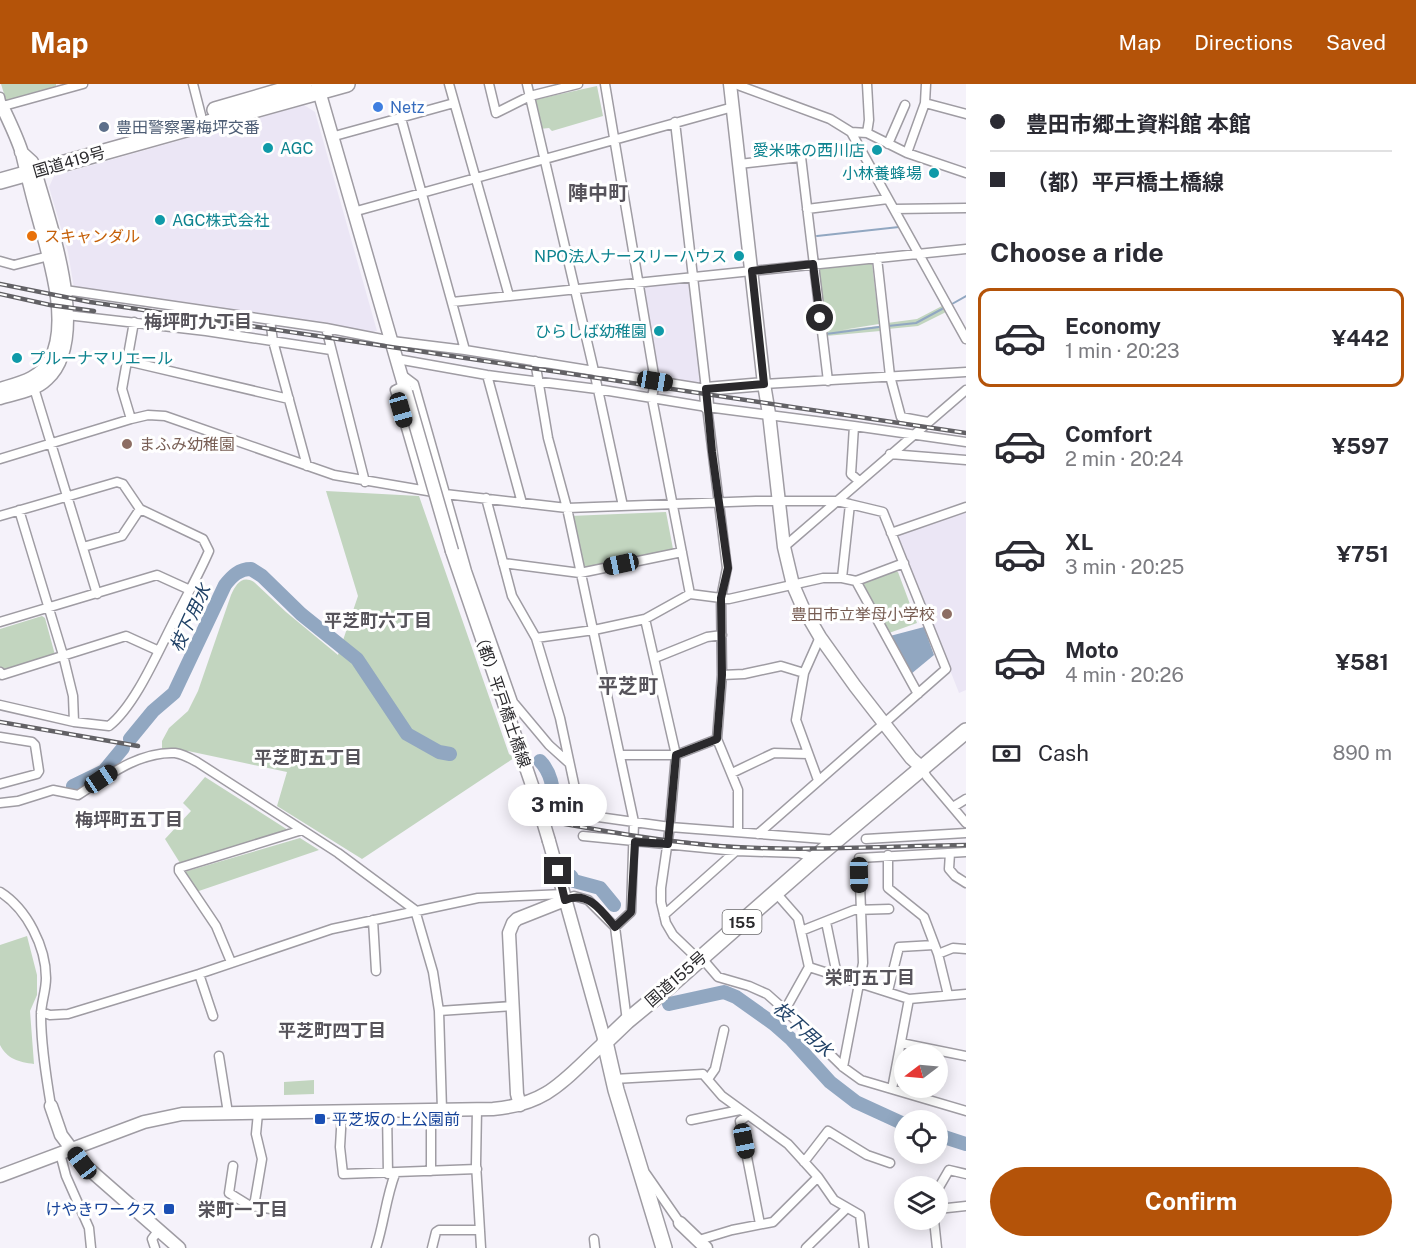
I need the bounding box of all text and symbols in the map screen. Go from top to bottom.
text: Map [30,26,89,59]
text: Map [1119,30,1161,55]
text: Directions [1194,30,1293,55]
text: Saved [1326,30,1386,55]
place label: Netz [390,98,425,117]
marker: Netz [371,100,385,114]
text: 豊田市郷土資料館 本館 [1026,111,1251,137]
place label: 豊田警察署梅坪交番 [116,118,260,137]
marker: 豊田警察署梅坪交番 [97,120,111,134]
place label: AGC [280,139,314,158]
marker: AGC [261,141,275,155]
place label: 愛米味の西川店 [753,141,865,160]
street label: 国道419号 [31,143,107,181]
marker: 愛米味の西川店 [870,143,884,157]
place label: 小林養蜂場 [842,164,922,183]
marker: 小林養蜂場 [927,166,941,180]
text: （都）平戸橋土橋線 [1026,169,1224,195]
district label: 陣中町 [568,181,628,205]
place label: AGC株式会社 [172,211,270,230]
marker: AGC株式会社 [153,213,167,227]
place label: スキャンダル [44,227,140,246]
marker: スキャンダル [25,229,39,243]
text: Choose a ride [990,236,1164,268]
place label: NPO法人ナースリーハウス [534,247,727,266]
marker: NPO法人ナースリーハウス [732,249,746,263]
route start [806,304,833,331]
district label: 梅坪町九丁目 [144,311,252,332]
icon: car [993,311,1047,365]
text: Economy [1065,313,1161,339]
place label: ひらしば幼稚園 [535,322,647,341]
marker: ひらしば幼稚園 [652,324,666,338]
text: ¥442 [1332,325,1389,351]
text: 1 min · 20:23 [1065,339,1180,363]
place label: プルーナマリエール [29,349,173,368]
marker: プルーナマリエール [10,351,24,365]
car [636,369,674,393]
car [387,390,415,430]
icon: car [993,419,1047,473]
text: Comfort [1065,421,1152,447]
text: ¥597 [1332,433,1389,459]
place label: まふみ幼稚園 [139,435,235,454]
marker: まふみ幼稚園 [120,437,134,451]
text: 2 min · 20:24 [1065,447,1183,471]
icon: car [993,527,1047,581]
text: XL [1065,529,1093,555]
text: ¥751 [1336,541,1389,567]
car [602,551,640,577]
text: 3 min · 20:25 [1065,555,1184,579]
water label: 枝下用水 [165,579,216,655]
place label: 豊田市立挙母小学校 [791,605,935,624]
marker: 豊田市立挙母小学校 [940,607,954,621]
district label: 平芝町六丁目 [324,610,432,631]
street label: （都）平戸橋土橋線 [470,628,534,770]
icon: car [993,635,1047,689]
text: Moto [1065,637,1119,663]
text: ¥581 [1335,649,1389,675]
text: 4 min · 20:26 [1065,663,1184,687]
district label: 平芝町 [598,674,658,698]
icon: cash [990,737,1023,770]
text: Cash [1038,740,1089,766]
text: 890 m [1332,741,1392,765]
district label: 平芝町五丁目 [254,747,362,768]
car [81,761,121,797]
callout: 3 min [508,784,608,826]
text: 3 min [531,793,584,817]
district label: 梅坪町五丁目 [75,809,183,830]
route end [544,857,571,884]
car [850,857,868,893]
road number: 155 [722,910,762,934]
street label: 国道155号 [641,947,711,1011]
district label: 栄町五丁目 [825,967,915,988]
water label: 枝下用水 [769,997,838,1062]
district label: 平芝町四丁目 [278,1020,386,1041]
north arrow [894,1044,948,1098]
map controls [894,1044,948,1230]
place label: 平芝坂の上公園前 [332,1110,460,1129]
button: locate [894,1110,948,1164]
marker: 平芝坂の上公園前 [313,1112,327,1126]
car [732,1122,756,1160]
car [64,1143,100,1183]
button: Confirm [990,1167,1392,1236]
button: layers [894,1176,948,1230]
district label: 栄町一丁目 [198,1199,288,1220]
place label: けやきワークス [45,1200,157,1219]
marker: けやきワークス [162,1202,176,1216]

